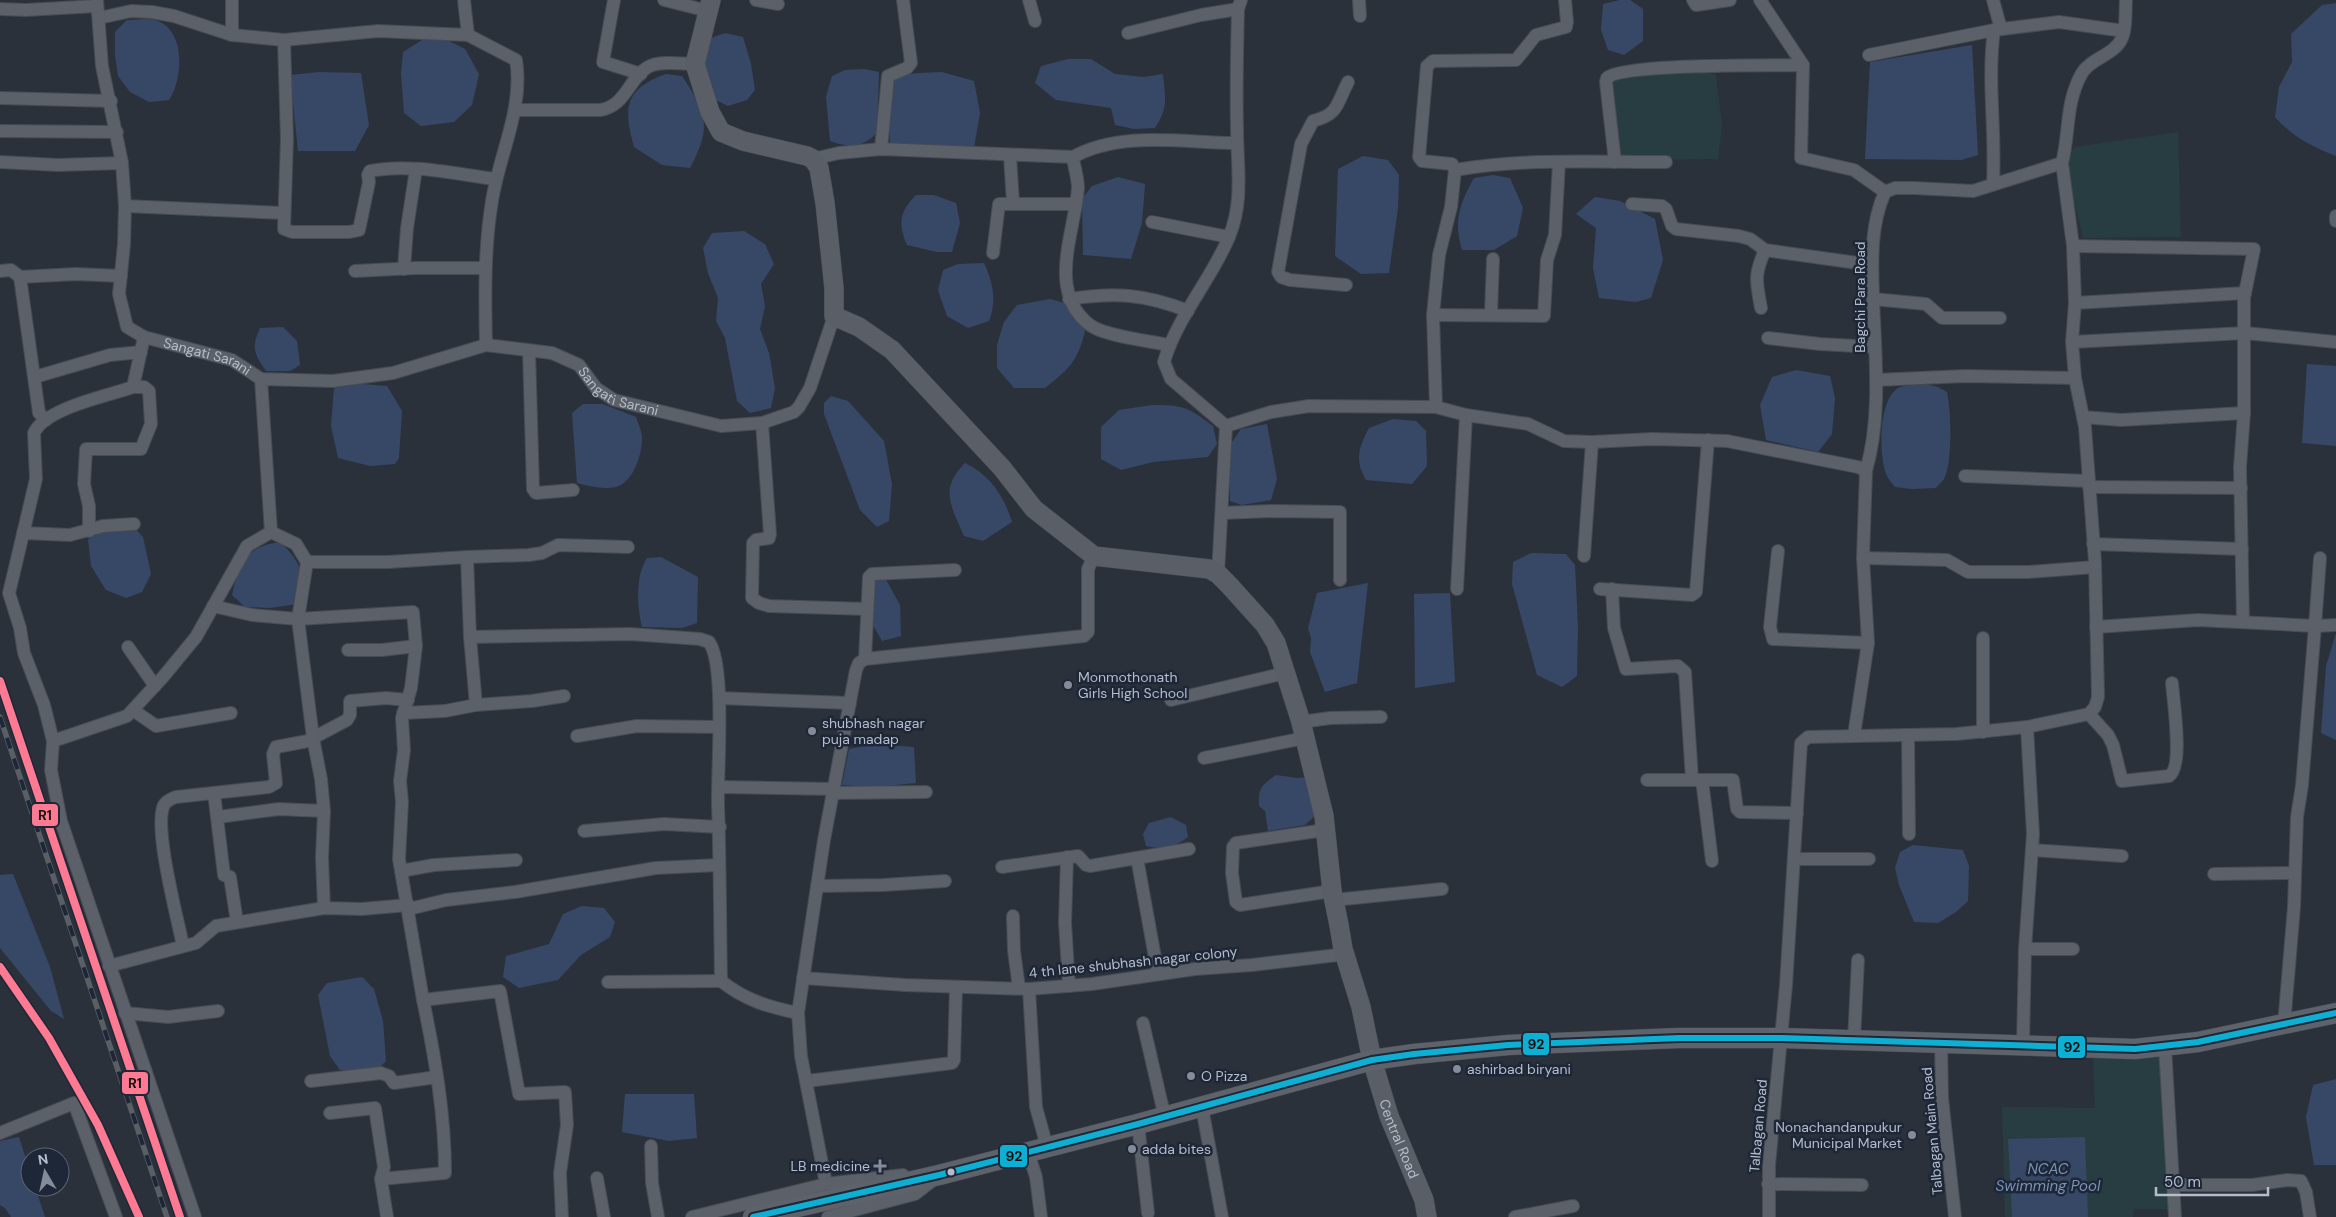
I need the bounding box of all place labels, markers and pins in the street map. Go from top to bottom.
place label: Monmothonath Girls High School [1078,668,1187,702]
marker: Monmothonath Girls High School [1062,679,1074,691]
place label: shubhash nagar puja madap [822,714,925,748]
marker: shubhash nagar puja madap [806,725,818,737]
place label: ashirbad biryani [1467,1060,1571,1078]
marker: ashirbad biryani [1451,1063,1463,1075]
place label: O Pizza [1201,1067,1247,1085]
marker: O Pizza [1185,1070,1197,1082]
place label: Nonachandanpukur Municipal Market [1775,1118,1902,1152]
marker: Nonachandanpukur Municipal Market [1906,1129,1918,1141]
place label: adda bites [1142,1140,1211,1158]
marker: adda bites [1126,1143,1138,1155]
place label: LB medicine [791,1157,870,1175]
marker: LB medicine [874,1160,886,1172]
unlabelled marker [946,1167,956,1177]

